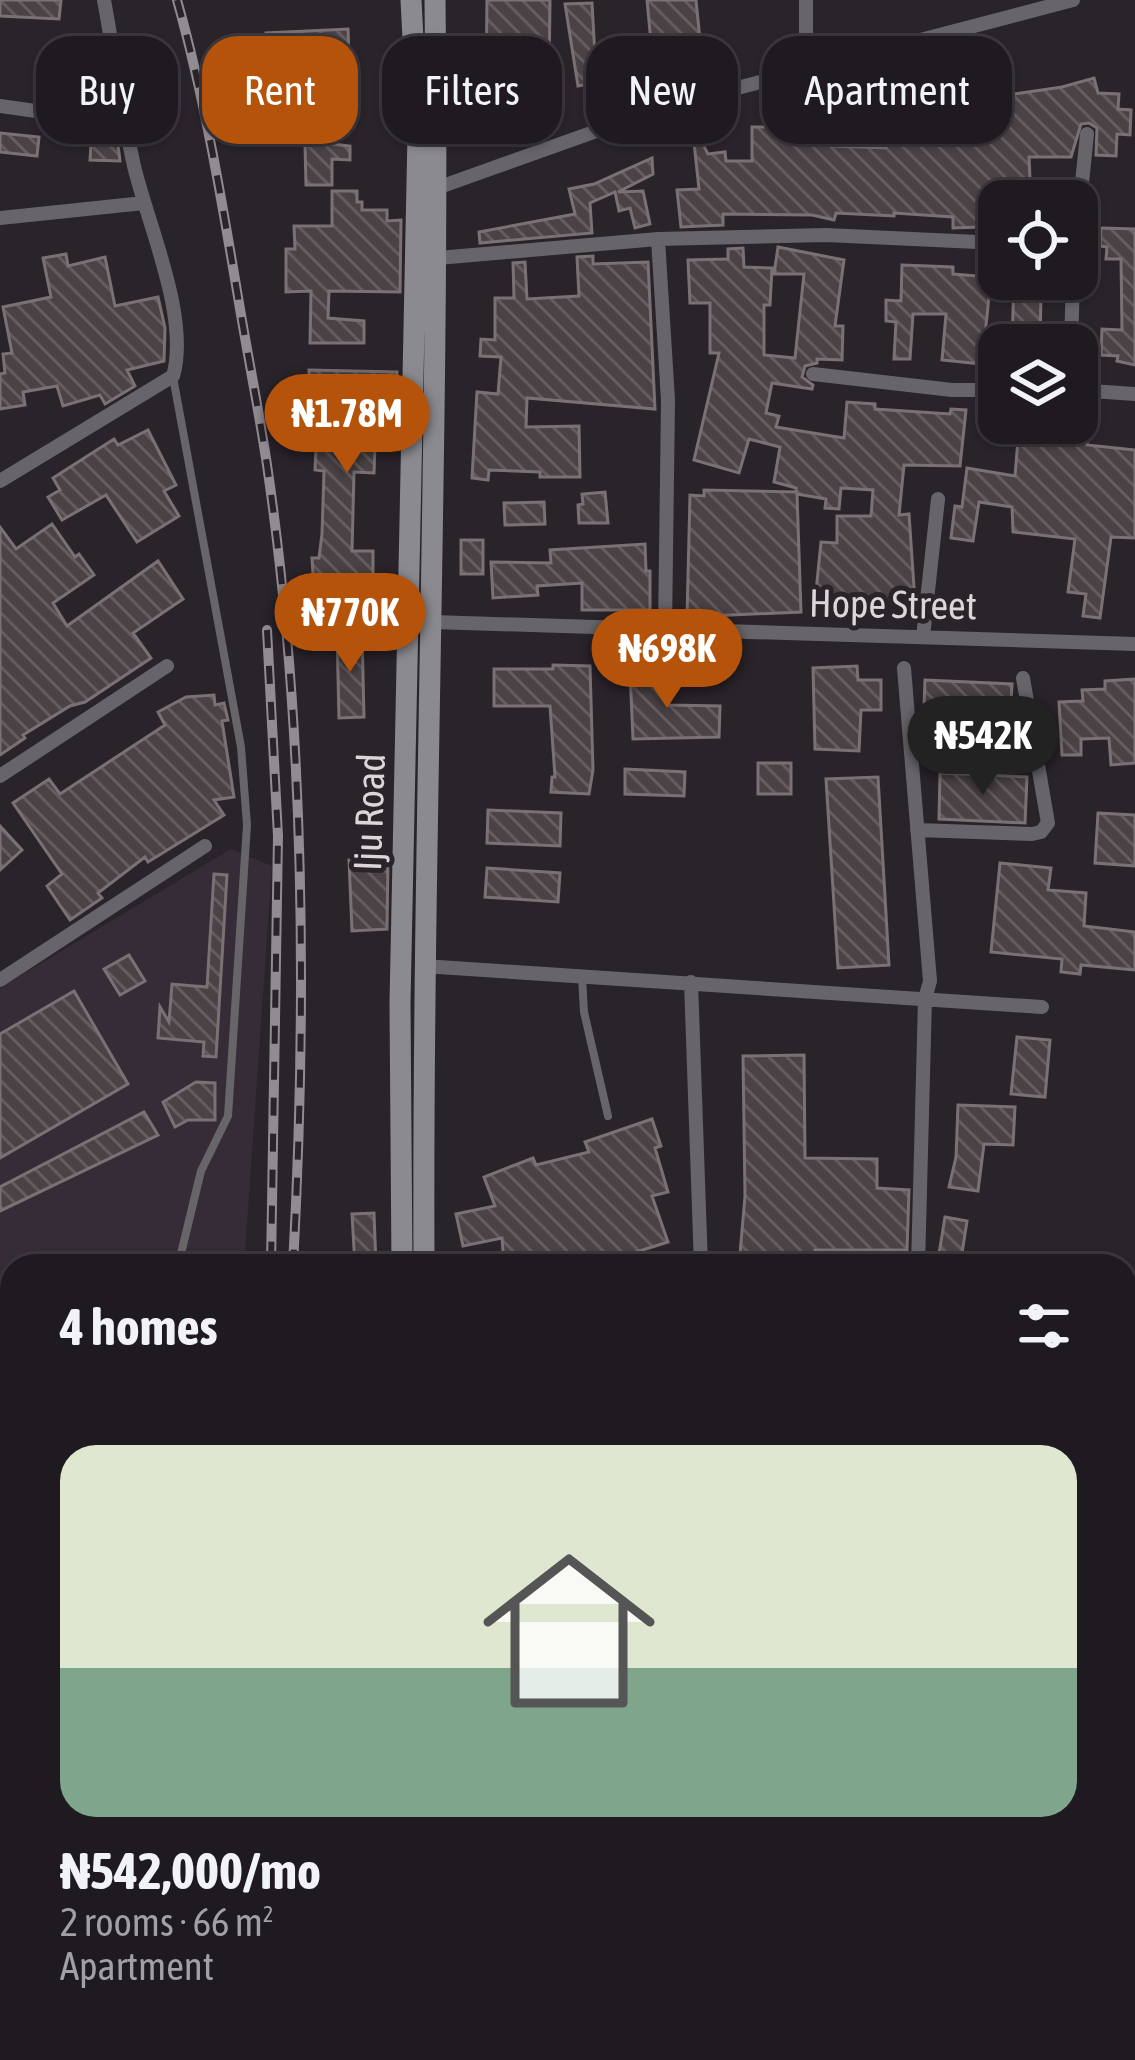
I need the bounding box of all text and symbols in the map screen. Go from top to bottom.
chip: Buy [36,36,178,144]
chip: Rent [202,36,358,144]
chip: Filters [382,36,562,144]
chip: New [586,36,738,144]
chip: Apartment [762,36,1012,144]
map controls [978,180,1098,444]
button: locate [978,180,1098,300]
button: layers [978,324,1098,444]
pin: ₦1.78M [249,374,445,476]
text: ₦1.78M [291,391,403,435]
pin: ₦770K [266,573,434,675]
street label: Hope Street [809,581,977,627]
text: ₦770K [301,590,399,634]
pin: ₦698K [583,609,751,711]
text: ₦698K [618,626,716,670]
pin: ₦542K [899,696,1067,798]
text: ₦542K [934,713,1032,757]
street label: Iju Road [345,752,393,872]
icon: filters [1011,1293,1077,1359]
text: 4 homes [60,1297,218,1356]
icon: home [461,1523,677,1739]
text: ₦542,000/mo [60,1841,321,1900]
text: 2 rooms · 66 m² [60,1900,274,1944]
text: Apartment [60,1944,214,1988]

